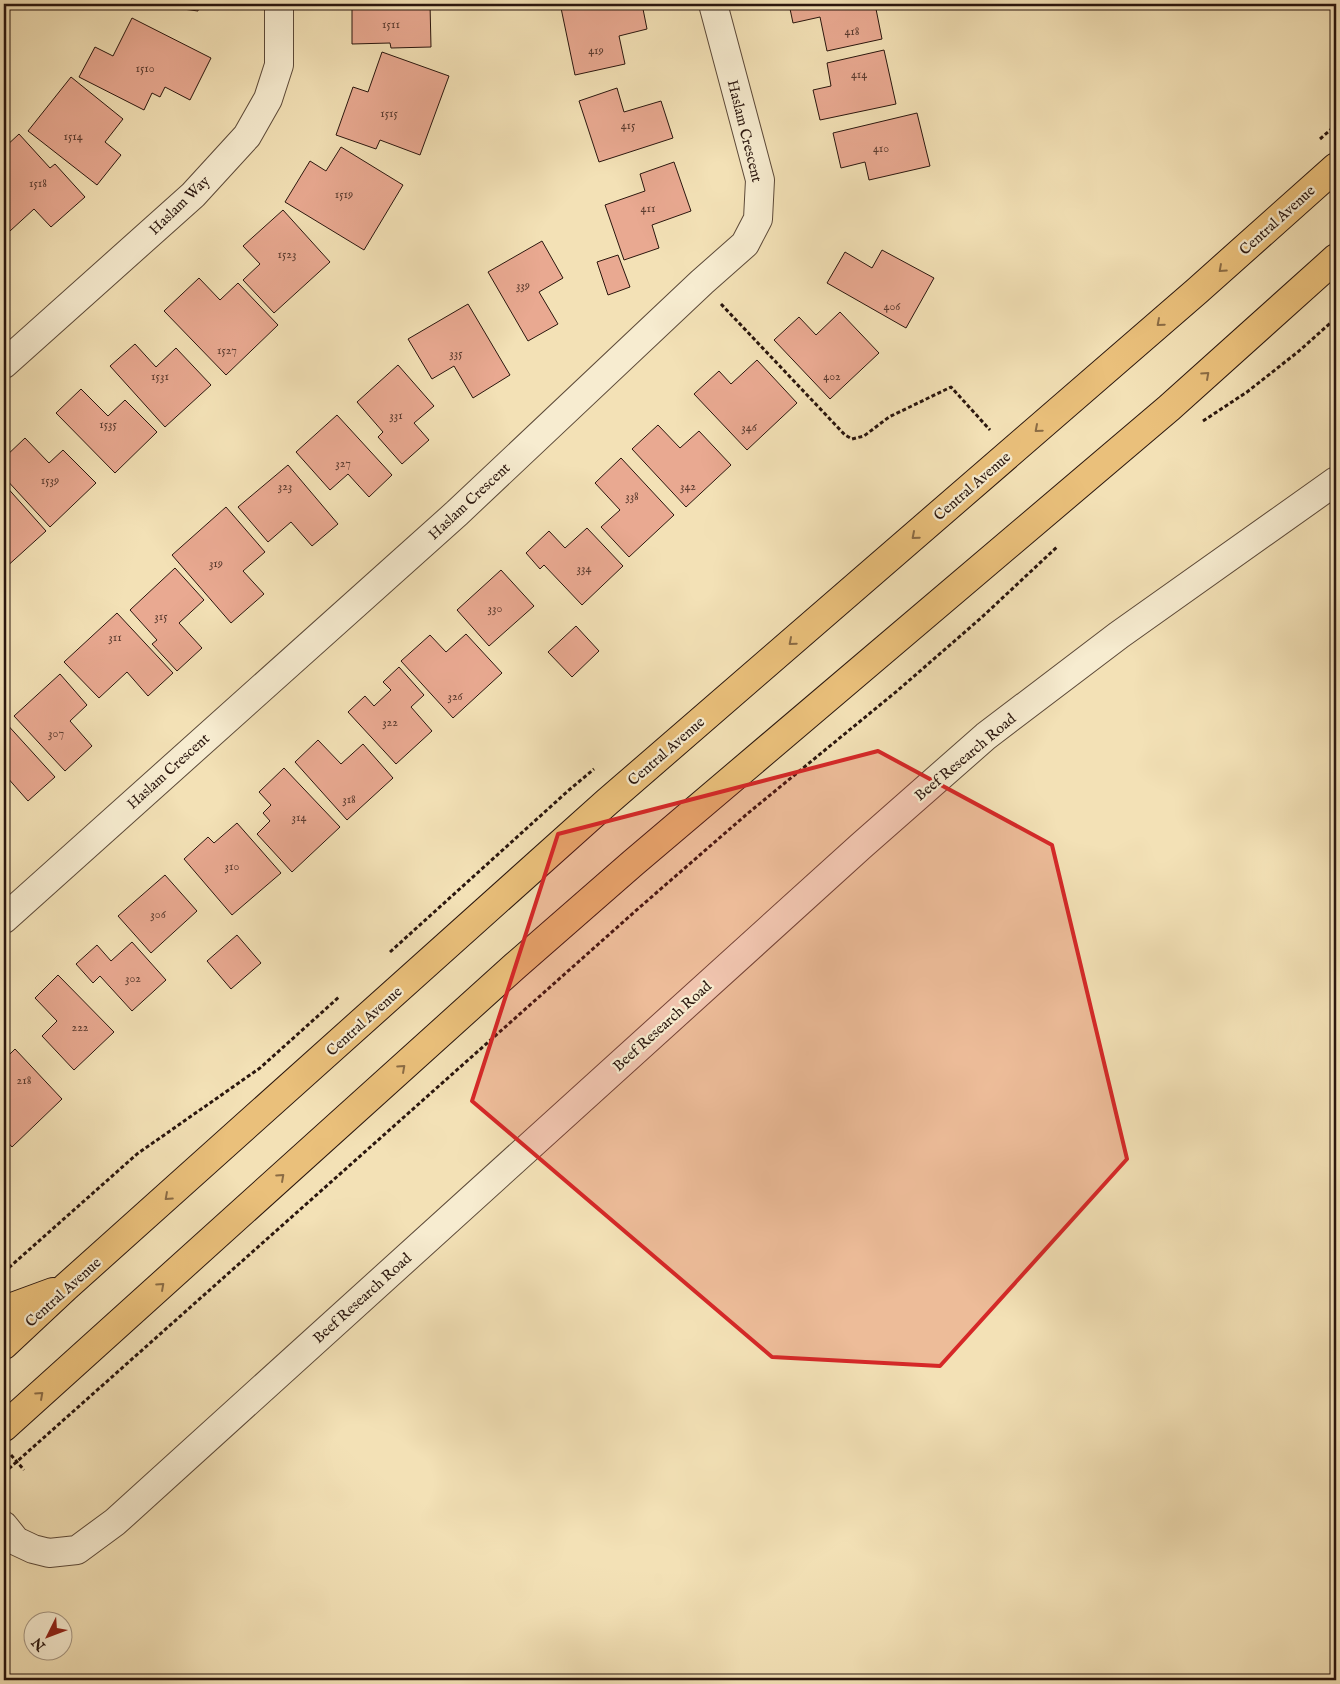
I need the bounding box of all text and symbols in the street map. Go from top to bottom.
house number: 1511 [382,17,400,32]
house number: 418 [844,24,860,39]
house number: 419 [588,43,604,58]
house number: 1510 [135,61,155,76]
house number: 414 [851,67,867,82]
street label: Haslam Crescent [723,78,766,184]
house number: 1515 [380,106,398,121]
house number: 415 [621,118,636,133]
house number: 1514 [63,129,83,144]
house number: 410 [873,141,889,156]
street label: Haslam Way [145,171,214,239]
house number: 1518 [29,176,47,191]
street label: Central Avenue [1235,181,1319,260]
house number: 1519 [335,187,353,202]
house number: 411 [641,201,655,216]
house number: 1523 [278,247,296,262]
one-way arrow [1218,264,1227,273]
house number: 339 [516,278,530,293]
house number: 406 [884,299,901,314]
one-way arrow [1157,317,1166,326]
house number: 1527 [217,343,237,358]
house number: 335 [449,346,463,361]
house number: 1531 [151,369,169,384]
house number: 402 [823,369,841,384]
one-way arrow [1200,372,1209,381]
house number: 331 [389,408,403,423]
house number: 1535 [99,417,117,432]
house number: 346 [741,420,758,435]
one-way arrow [1034,424,1043,433]
street label: Central Avenue [930,448,1015,525]
house number: 327 [335,456,351,471]
street label: Haslam Crescent [425,459,514,544]
house number: 1539 [41,473,59,488]
house number: 323 [278,479,292,494]
house number: 342 [680,479,696,494]
house number: 338 [625,489,639,504]
one-way arrow [911,530,920,539]
house number: 319 [209,556,223,571]
house number: 334 [577,561,592,576]
house number: 330 [488,601,503,616]
house number: 315 [154,609,168,624]
house number: 311 [108,630,122,645]
one-way arrow [788,636,797,645]
house number: 326 [447,689,464,704]
street label: Beef Research Road [911,709,1021,805]
street label: Central Avenue [624,713,709,790]
house number: 322 [382,715,398,730]
house number: 307 [48,726,64,741]
street label: Haslam Crescent [123,729,214,814]
house number: 318 [342,792,356,807]
house number: 314 [292,810,307,825]
house number: 310 [225,859,239,874]
house number: 306 [150,907,167,922]
house number: 302 [125,971,141,986]
street label: Beef Research Road [609,976,716,1076]
street label: Central Avenue [322,982,406,1061]
house number: 222 [72,1020,89,1035]
one-way arrow [397,1065,406,1074]
house number: 218 [17,1073,32,1088]
one-way arrow [276,1174,285,1183]
one-way arrow [165,1191,174,1200]
street label: Beef Research Road [309,1248,416,1348]
street label: Central Avenue [21,1253,105,1332]
one-way arrow [155,1283,164,1292]
one-way arrow [34,1392,43,1401]
north arrow [22,1612,72,1662]
text: N [28,1634,50,1655]

